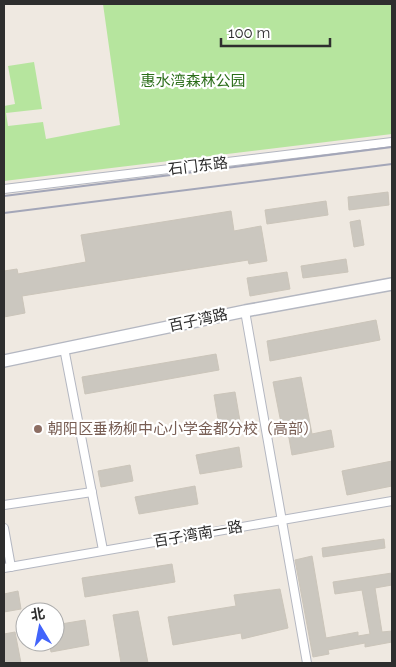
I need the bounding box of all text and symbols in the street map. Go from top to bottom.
scale bar [221,15,330,47]
text: 100 m [228,24,270,42]
park label: 惠水湾森林公园 [140,72,246,90]
street label: 石门东路 [167,153,229,179]
street label: 百子湾路 [167,305,229,335]
place label: 朝阳区垂杨柳中心小学金都分校（高部） [48,420,318,438]
marker: 朝阳区垂杨柳中心小学金都分校（高部） [32,423,44,435]
street label: 百子湾南一路 [152,517,244,551]
north arrow [15,602,65,652]
text: 北 [29,605,46,623]

